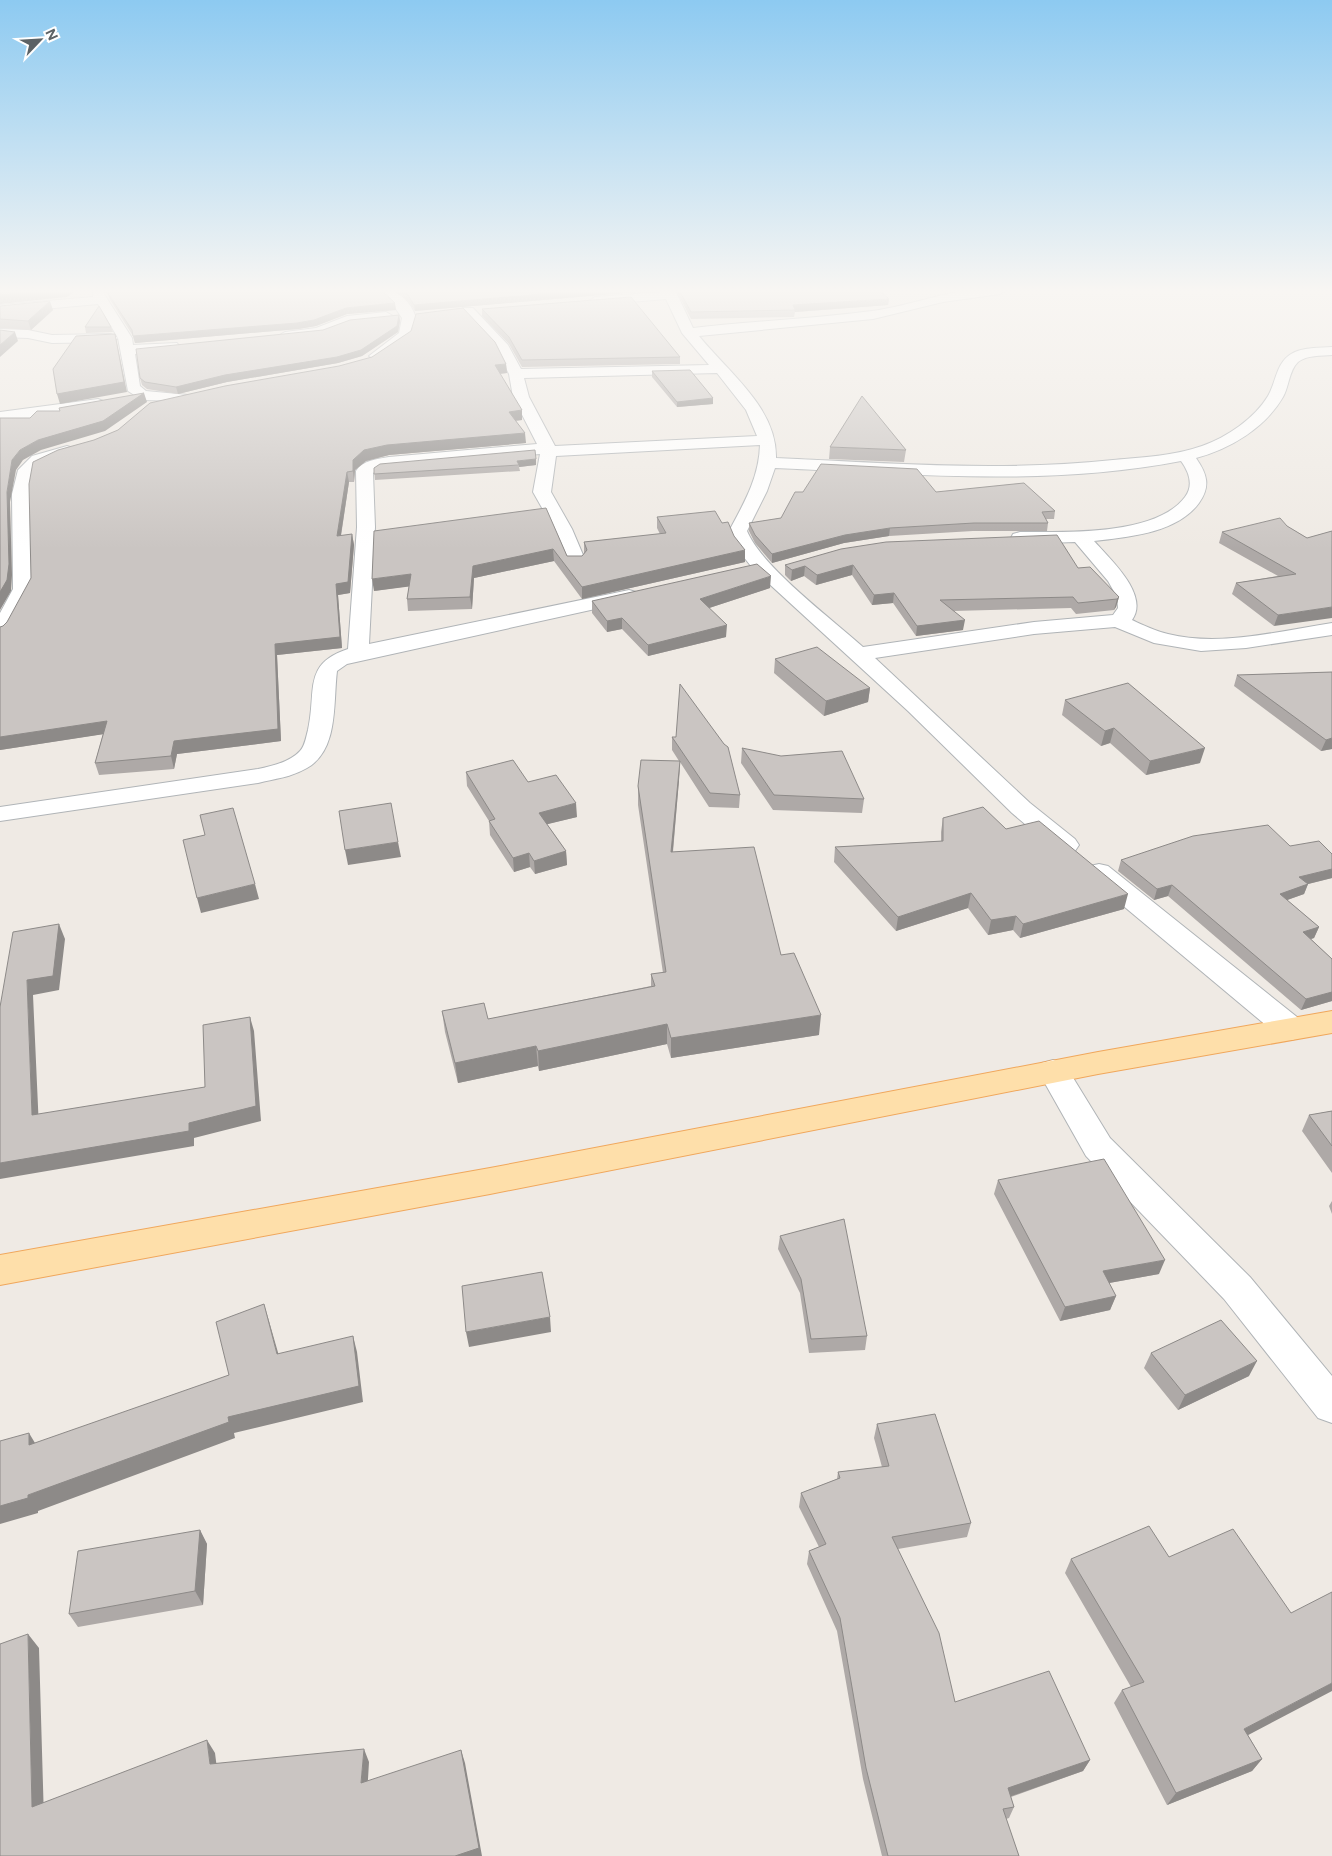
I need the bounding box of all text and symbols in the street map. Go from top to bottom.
north arrow [15,15,65,65]
text: N [41,26,61,43]

